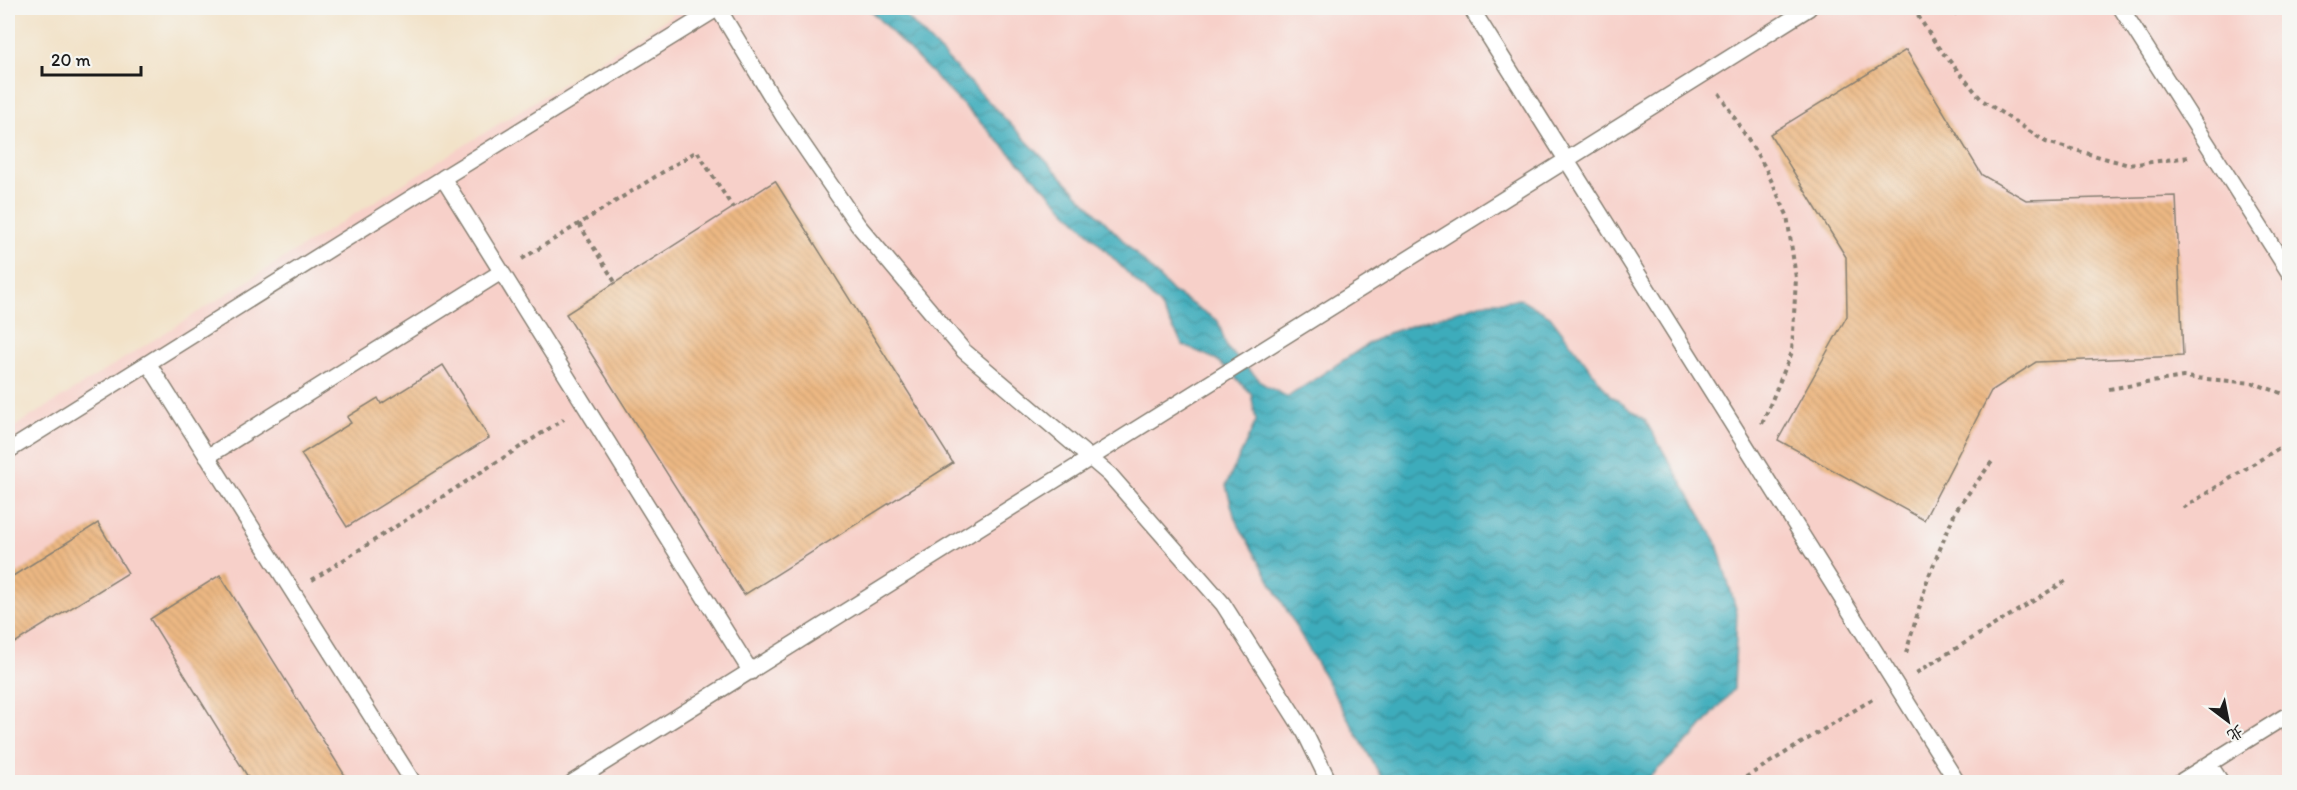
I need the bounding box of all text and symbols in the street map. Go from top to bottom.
scale bar [42,39,141,77]
text: 20 m [51,49,91,71]
north arrow [2198,691,2258,751]
text: 北 [2224,721,2248,746]

